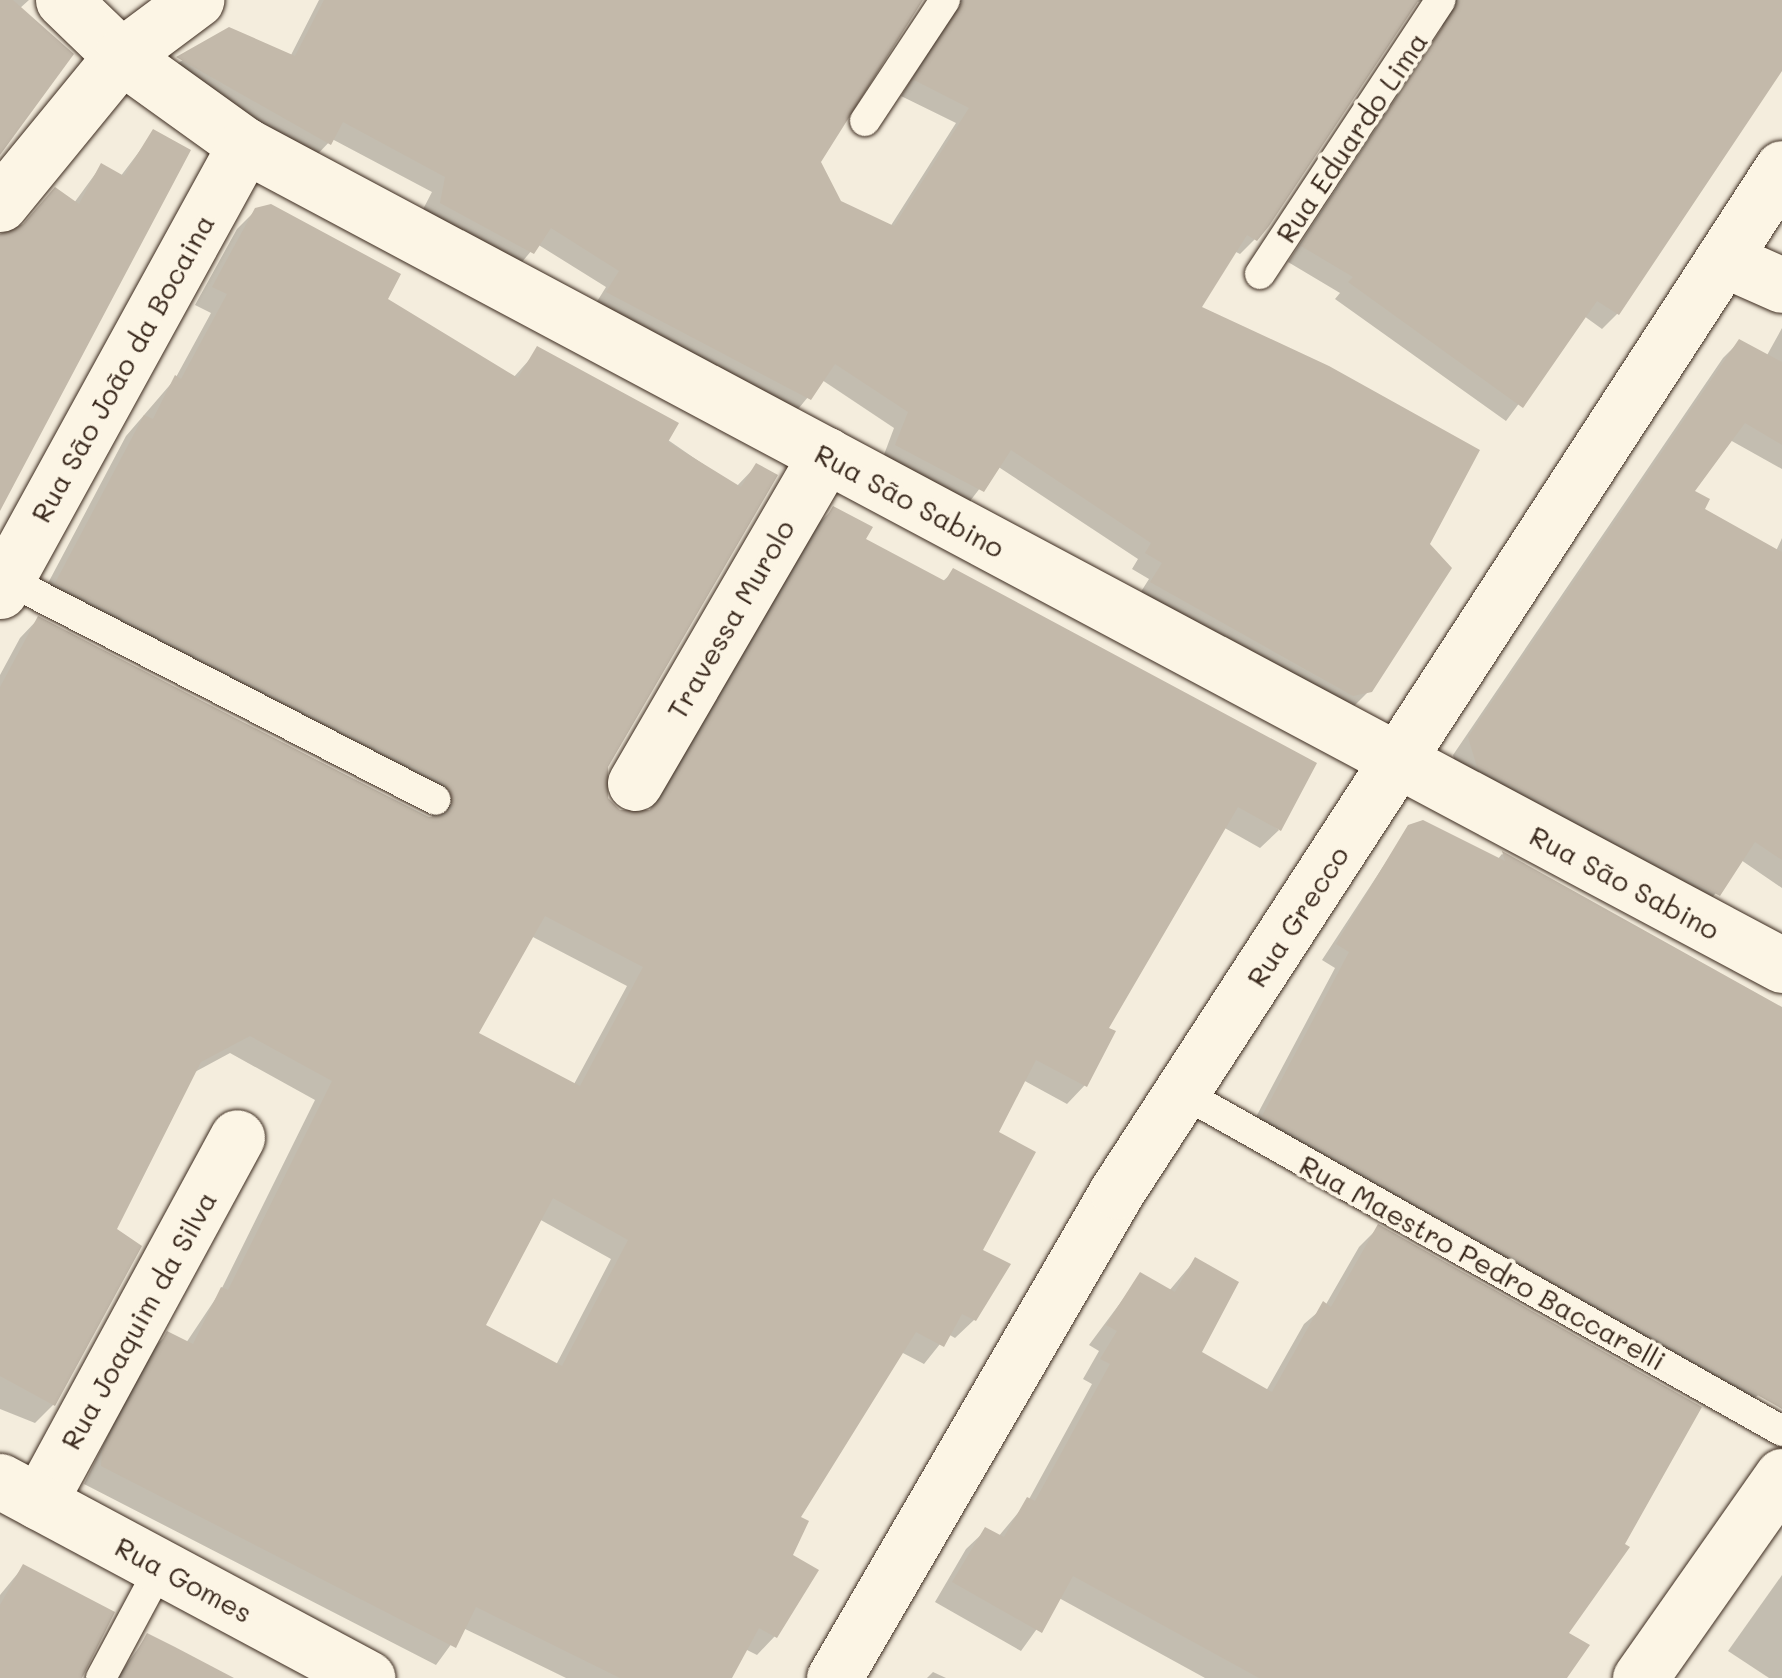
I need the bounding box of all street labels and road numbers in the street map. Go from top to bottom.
street label: Rua Eduardo Lima [1268,25,1434,249]
street label: Rua São João da Bocaina [23,208,221,528]
street label: Rua São Sabino [809,436,1011,564]
street label: Travessa Murolo [659,513,801,725]
street label: Rua São Sabino [1524,818,1726,946]
street label: Rua Grecco [1239,839,1355,993]
street label: Rua Maestro Pedro Baccarelli [1294,1147,1672,1377]
street label: Rua Joaquim da Silva [53,1185,223,1455]
street label: Rua Gomes [110,1529,258,1629]

